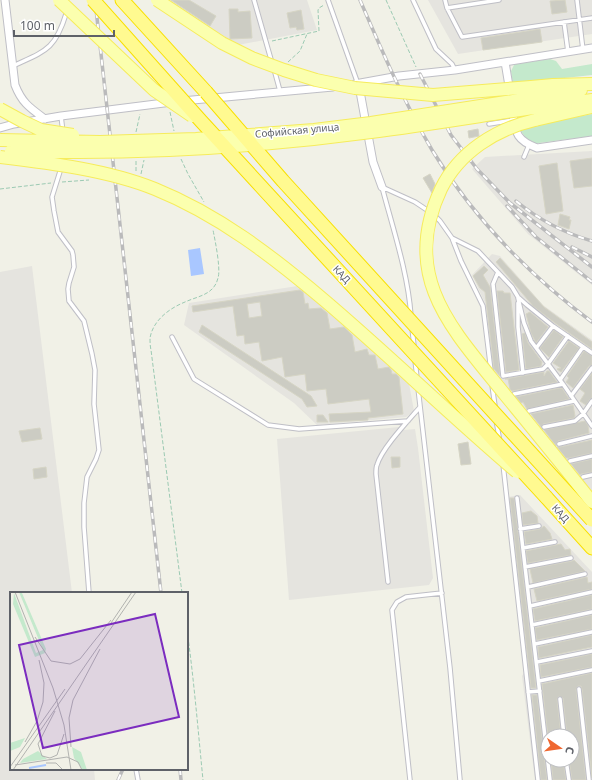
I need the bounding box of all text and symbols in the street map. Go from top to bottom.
scale bar [14,12,114,38]
text: 100 m [20,17,55,34]
street label: Софийская улица [254,119,340,141]
street label: КАД [330,262,354,287]
street label: КАД [549,501,573,526]
inset map [10,592,188,770]
north arrow [540,728,580,768]
text: С [562,745,578,756]

